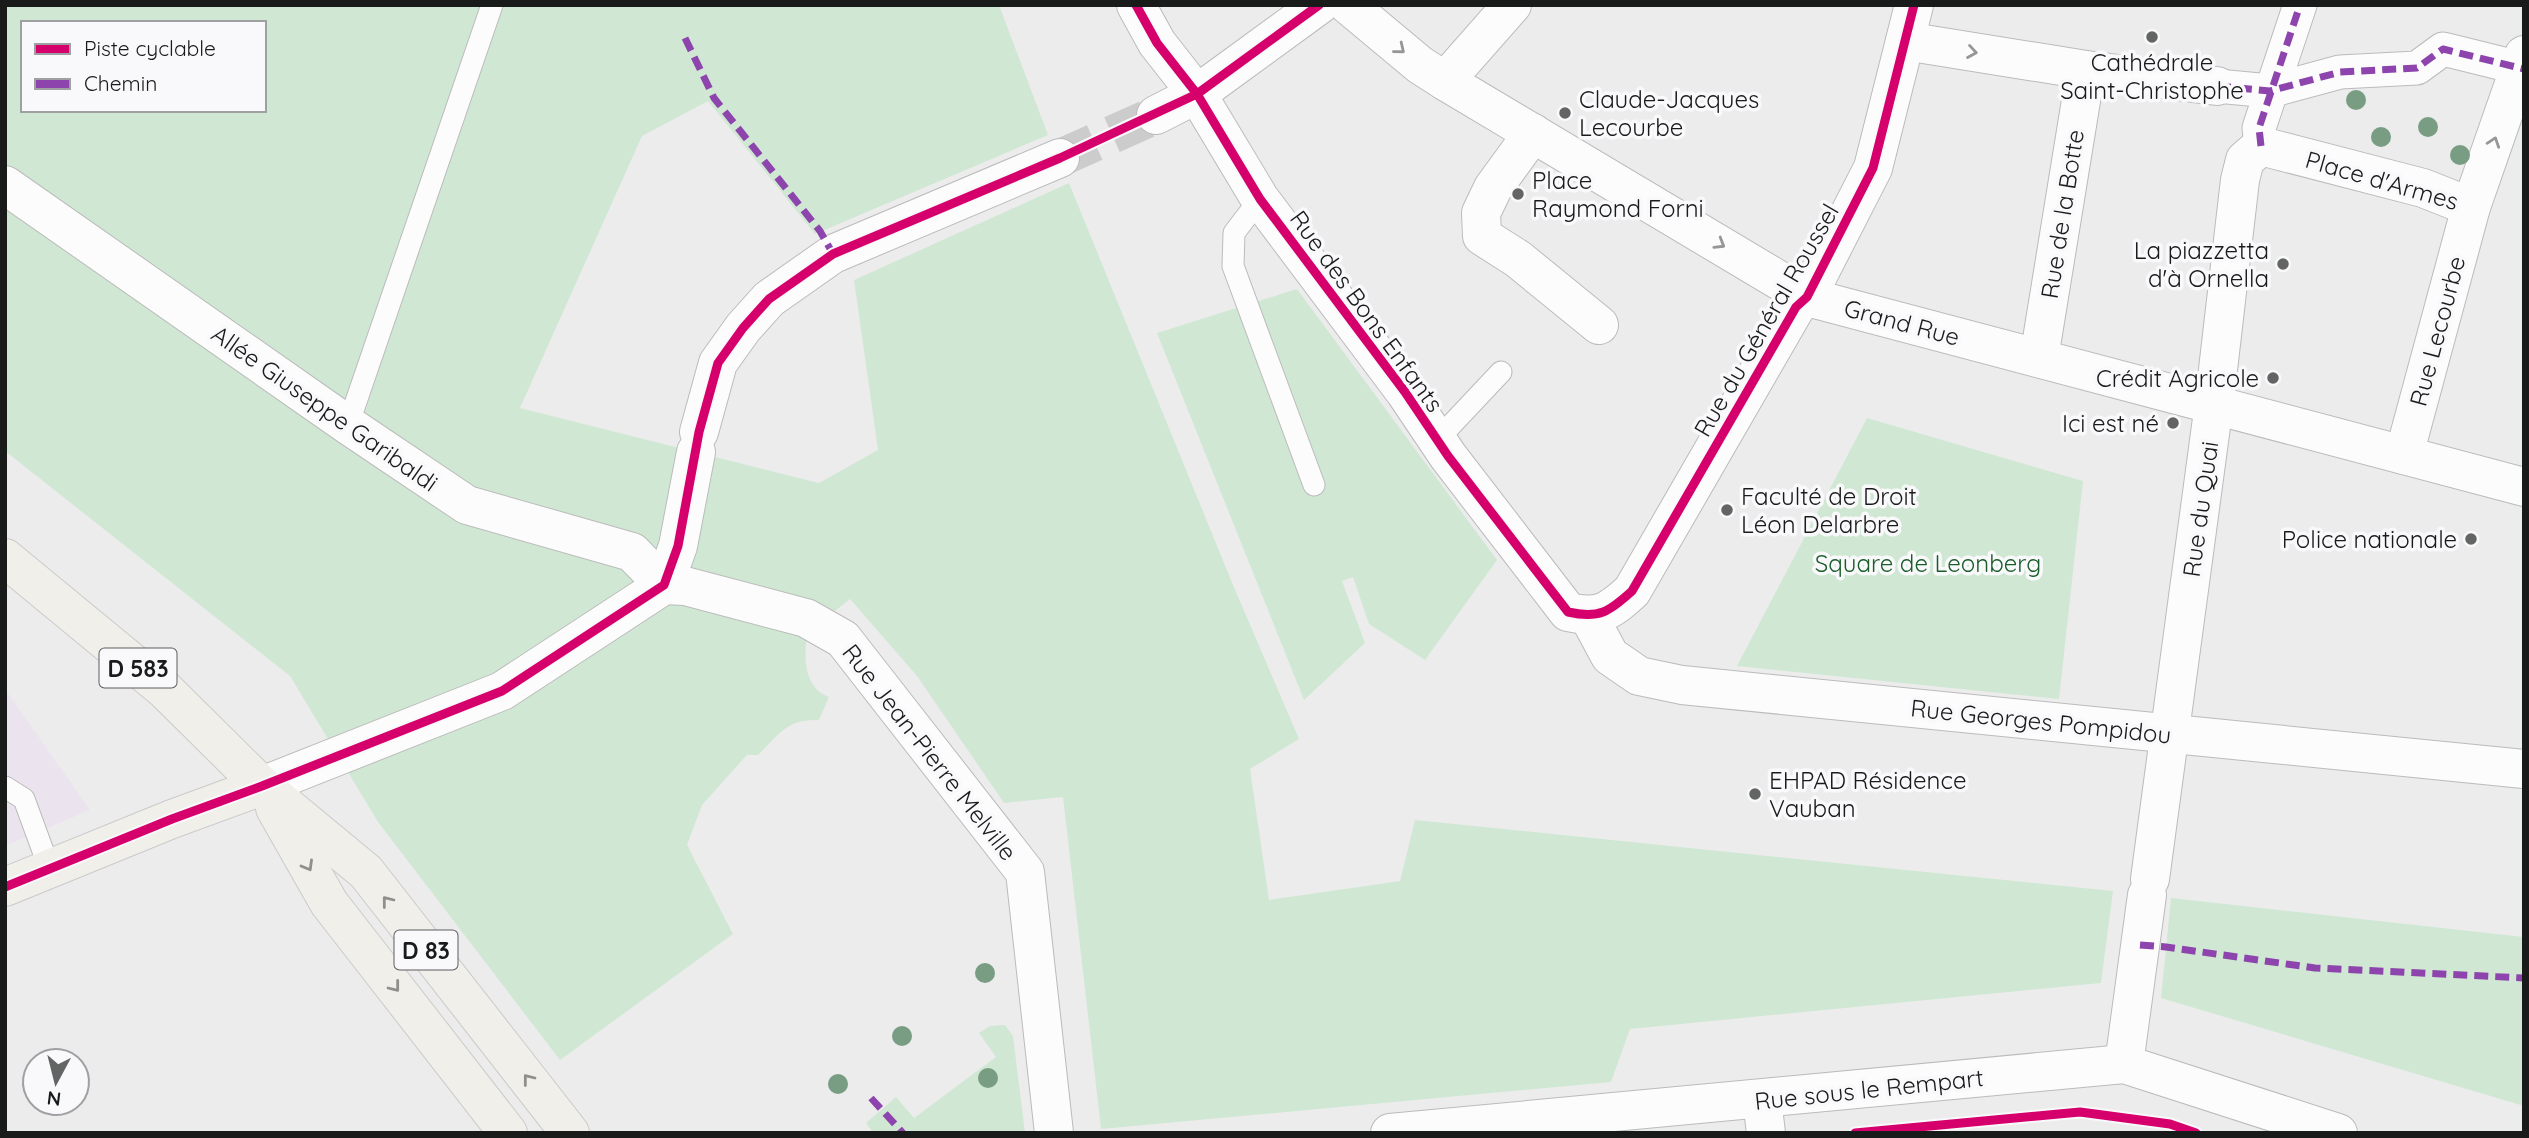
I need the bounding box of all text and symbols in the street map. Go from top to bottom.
legend [21,21,266,112]
marker: Cathédrale Saint-Christophe [2144,29,2160,45]
text: Piste cyclable [84,35,216,61]
one-way arrow [1393,40,1405,53]
one-way arrow [1967,44,1978,59]
place label: Cathédrale Saint-Christophe [2060,47,2244,105]
text: Chemin [84,70,157,96]
place label: Claude-Jacques Lecourbe [1579,84,1759,142]
marker: Claude-Jacques Lecourbe [1557,105,1573,121]
street label: Rue de la Botte [2034,127,2090,301]
one-way arrow [2486,137,2500,149]
street label: Place d'Armes [2302,144,2462,216]
place label: Place Raymond Forni [1532,165,1704,223]
marker: Place Raymond Forni [1510,186,1526,202]
street label: Rue du Général Roussel [1687,198,1845,442]
street label: Rue des Bons Enfants [1284,204,1450,418]
one-way arrow [1712,235,1725,248]
place label: La piazzetta d'à Ornella [2134,235,2269,293]
street label: Rue Lecourbe [2403,253,2471,409]
marker: La piazzetta d'à Ornella [2275,256,2291,272]
street label: Grand Rue [1841,292,1963,352]
street label: Allée Giuseppe Garibaldi [206,318,444,498]
place label: Crédit Agricole [2096,363,2259,393]
marker: Crédit Agricole [2265,370,2281,386]
place label: Ici est né [2062,408,2159,438]
marker: Ici est né [2165,415,2181,431]
street label: Rue du Quai [2176,439,2224,579]
place label: Faculté de Droit Léon Delarbre [1741,481,1917,539]
marker: Faculté de Droit Léon Delarbre [1719,502,1735,518]
place label: Police nationale [2282,524,2457,554]
marker: Police nationale [2463,531,2479,547]
park label: Square de Leonberg [1815,548,2041,578]
street label: Rue Jean-Pierre Melville [836,638,1024,866]
road number: D 583 [100,648,176,688]
street label: Rue Georges Pompidou [1909,692,2173,750]
place label: EHPAD Résidence Vauban [1769,765,1966,823]
marker: EHPAD Résidence Vauban [1747,786,1763,802]
one-way arrow [300,859,313,872]
one-way arrow [382,896,395,908]
road number: D 83 [394,931,458,970]
one-way arrow [386,980,399,992]
north arrow [21,1047,91,1117]
street label: Rue sous le Rempart [1753,1062,1985,1116]
one-way arrow [524,1075,536,1088]
text: N [46,1086,62,1112]

